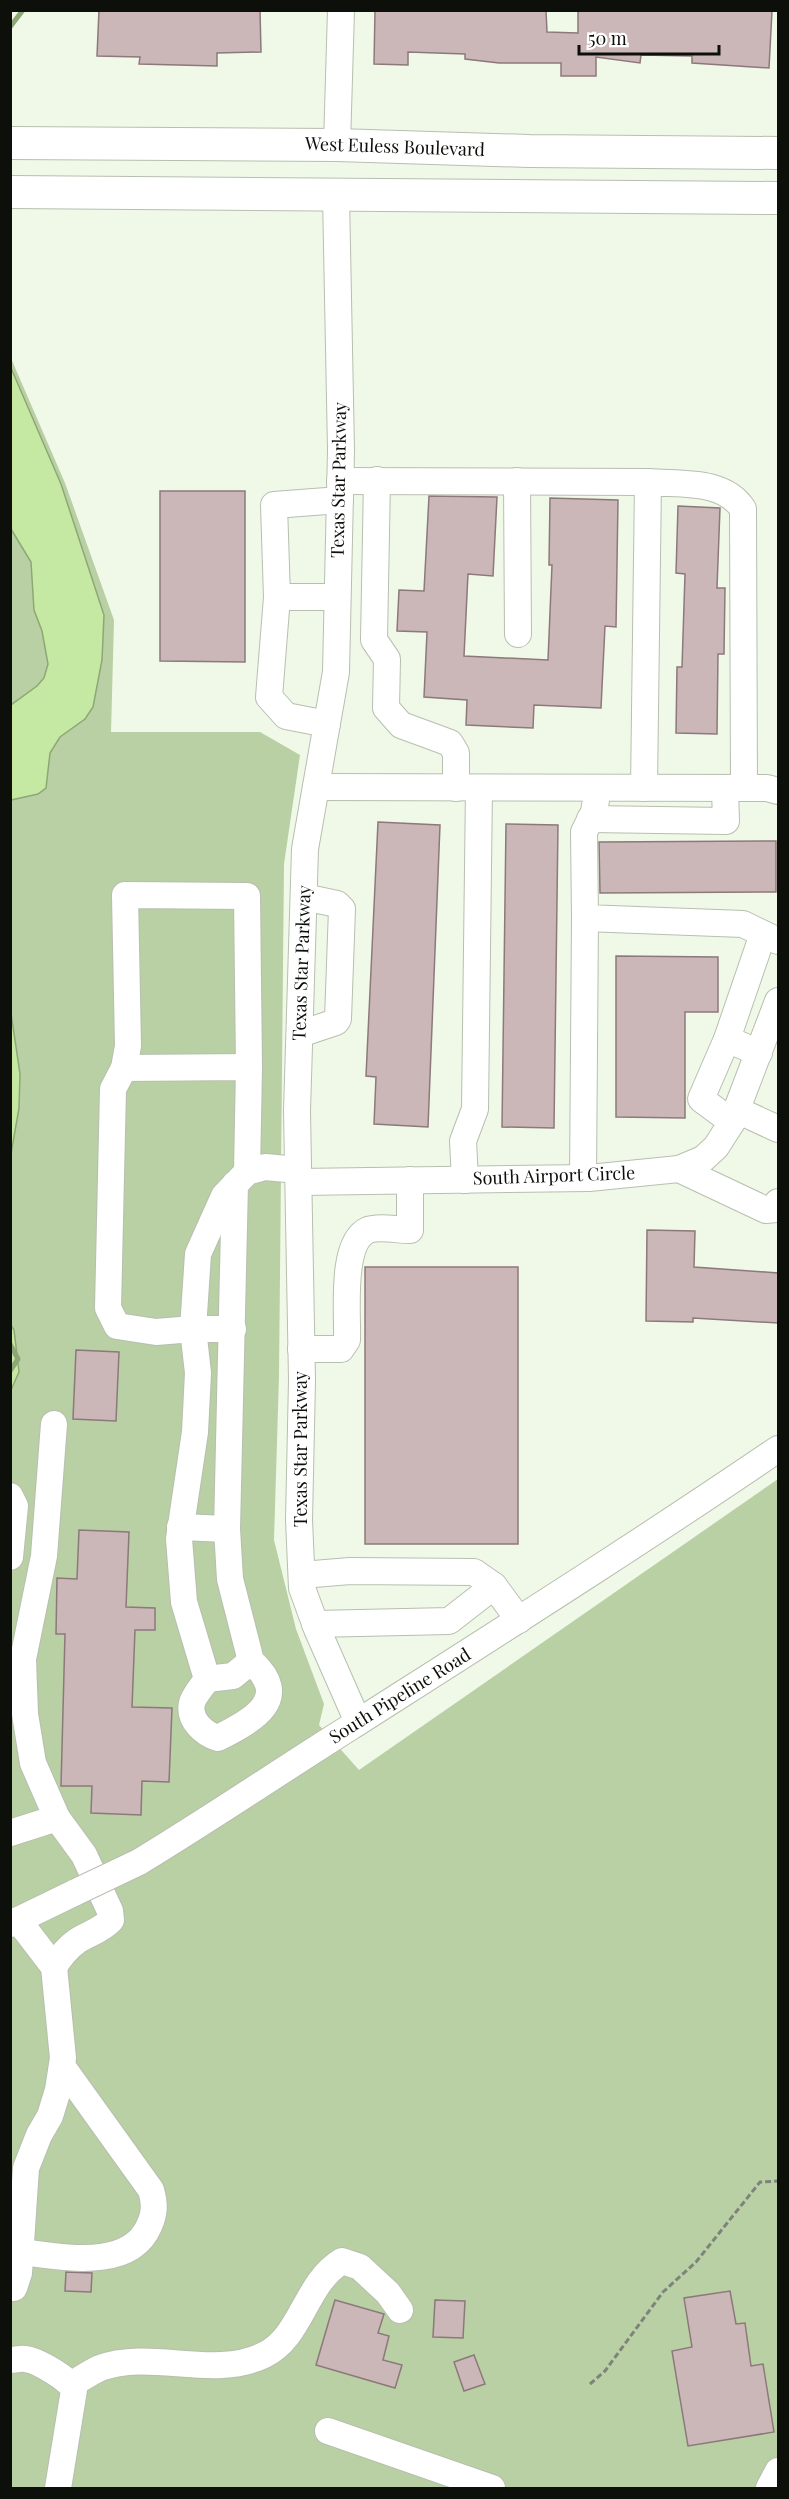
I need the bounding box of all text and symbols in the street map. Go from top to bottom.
scale bar [579,18,718,56]
text: 50 m [588,26,627,50]
street label: West Euless Boulevard [304,131,486,161]
street label: Texas Star Parkway [325,402,351,558]
street label: Texas Star Parkway [286,885,316,1041]
street label: South Airport Circle [472,1160,636,1190]
street label: Texas Star Parkway [288,1371,312,1527]
street label: South Pipeline Road [324,1642,475,1748]

